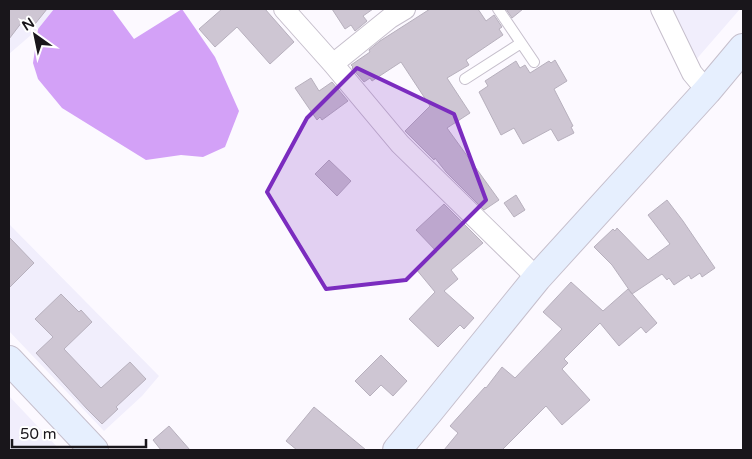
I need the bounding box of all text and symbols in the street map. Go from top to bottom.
north arrow [10,10,60,60]
text: N [19,14,38,35]
scale bar [12,416,146,448]
text: 50 m [20,425,57,443]

